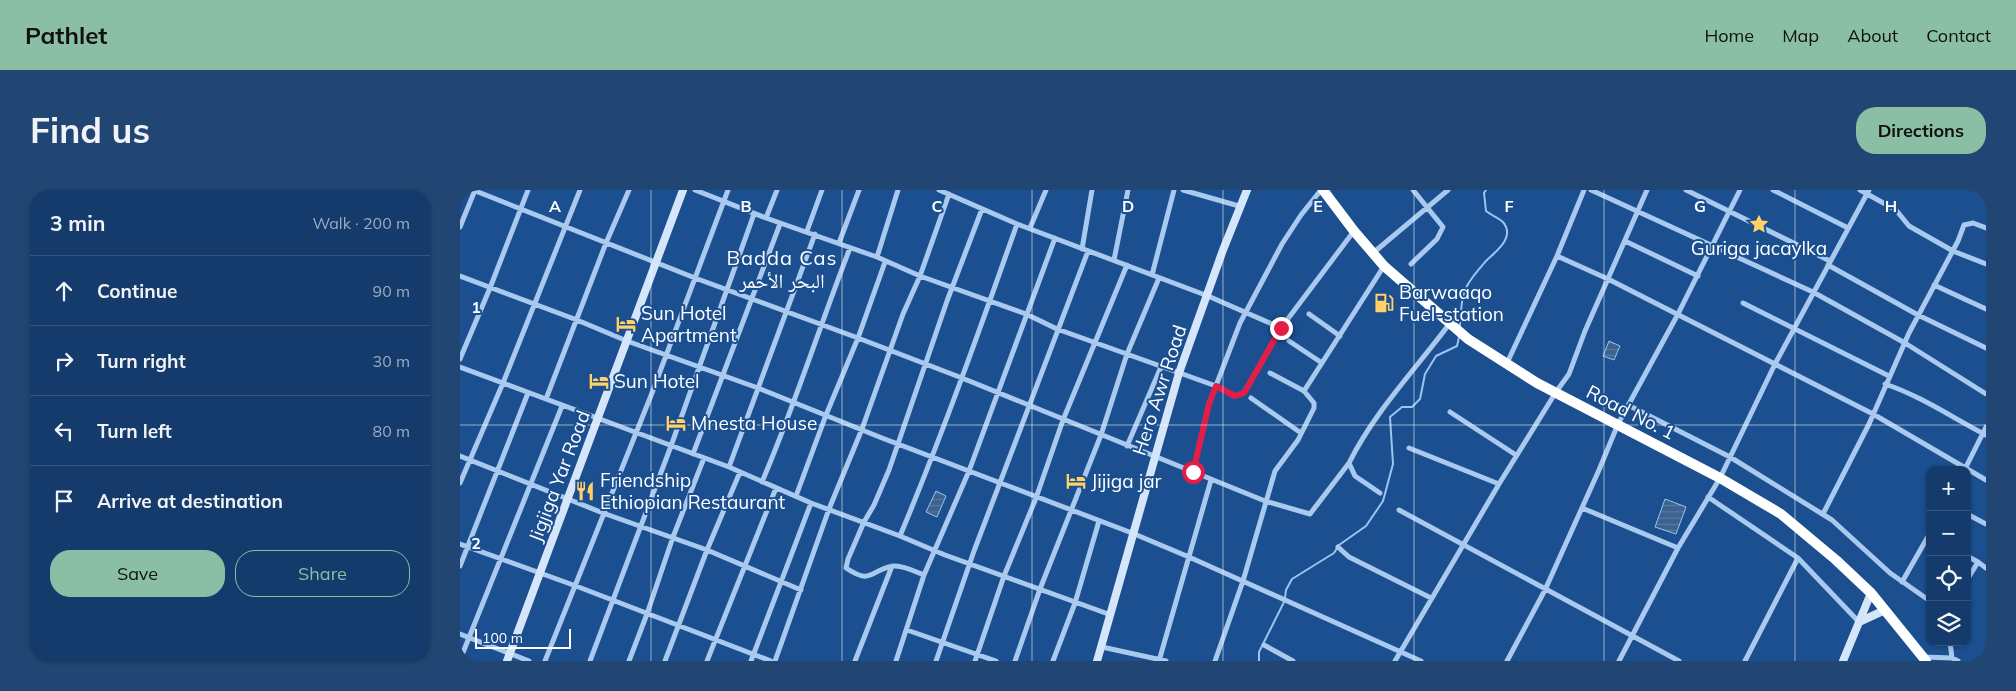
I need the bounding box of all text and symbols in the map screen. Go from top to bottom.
text: Pathlet [25,20,107,50]
text: Home [1704,24,1754,47]
text: Map [1782,24,1819,47]
text: About [1847,24,1898,47]
text: Contact [1926,24,1991,47]
button: Directions [1856,107,1986,154]
text: Find us [30,108,150,152]
text: A [549,196,561,216]
text: B [740,196,752,216]
text: C [932,196,943,216]
text: D [1122,196,1134,216]
text: E [1313,196,1323,216]
text: F [1504,196,1514,216]
text: G [1694,196,1706,216]
text: H [1885,196,1897,216]
text: 3 min [50,210,105,236]
text: Walk · 200 m [312,213,410,233]
place icon: Guriga jacaylka [1748,213,1770,235]
place label: Guriga jacaylka [1691,236,1827,260]
district label: Badda Cas البحر الأحمر [726,245,838,293]
icon: ahead [50,277,78,305]
text: Continue [97,279,177,303]
place label: Barwaaqo Fuel-station [1399,280,1504,326]
text: 90 m [373,281,410,301]
fuel station icon: Barwaaqo Fuel-station [1373,292,1395,314]
text: 1 [471,297,481,317]
place label: Sun Hotel Apartment [641,301,737,347]
hotel icon: Sun Hotel Apartment [615,313,637,335]
route end [1270,317,1293,340]
street label: Hero Awr Road [1127,322,1191,458]
icon: right [50,347,78,375]
text: Turn right [97,349,186,373]
text: 30 m [373,351,410,371]
place label: Sun Hotel [614,369,700,393]
hotel icon: Sun Hotel [588,370,610,392]
street label: Road No. 1 [1582,379,1680,445]
street label: Jigjiga Yar Road [523,407,595,545]
place label: Mnesta House [691,411,817,435]
hotel icon: Mnesta House [665,412,687,434]
icon: left [50,417,78,445]
text: Turn left [97,419,172,443]
text: 80 m [373,421,410,441]
route start [1182,461,1205,484]
map controls [1926,466,1971,646]
button: + [1926,466,1971,511]
place label: Friendship Ethiopian Restaurant [600,468,786,514]
place label: Jijiga jar [1091,469,1162,493]
hotel icon: Jijiga jar [1065,470,1087,492]
restaurant icon: Friendship Ethiopian Restaurant [574,480,596,502]
icon: arrive [50,487,78,515]
text: Arrive at destination [97,489,283,513]
button: − [1926,511,1971,556]
text: 2 [471,533,481,553]
button: Save [50,550,225,597]
button: Share [235,550,410,597]
button: locate [1926,556,1971,601]
button: layers [1926,601,1971,646]
scale bar [475,626,571,649]
text: 100 m [482,629,523,647]

